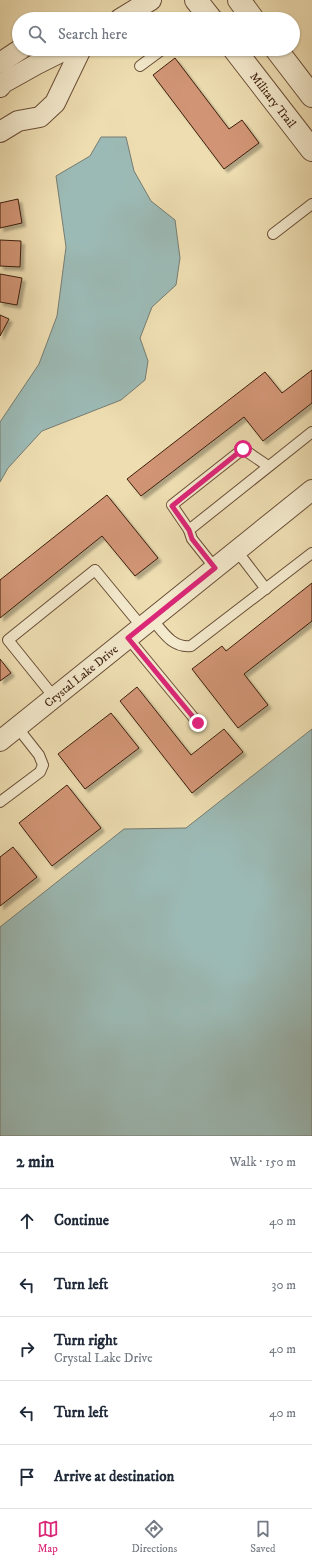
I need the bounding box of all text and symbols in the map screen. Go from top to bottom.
search box [12,12,300,56]
icon: search [26,23,48,45]
text: Search here [58,25,127,44]
street label: Military Trail [246,69,299,131]
route start [234,440,252,458]
street label: Crystal Lake Drive [41,642,121,711]
route end [189,714,207,732]
text: 2 min [16,1151,54,1173]
text: Walk · 150 m [230,1154,296,1170]
icon: ahead [16,1210,38,1232]
text: Continue [54,1211,109,1230]
text: 40 m [269,1213,296,1229]
icon: left [16,1274,38,1296]
text: Turn left [54,1275,108,1294]
text: 30 m [272,1277,296,1293]
text: Turn right [54,1331,117,1350]
icon: right [16,1338,38,1360]
text: 40 m [269,1341,296,1357]
text: Crystal Lake Drive [54,1350,153,1366]
icon: left [16,1402,38,1424]
text: Turn left [54,1403,108,1422]
text: 40 m [269,1405,296,1421]
icon: arrive [16,1466,38,1488]
text: Arrive at destination [54,1467,174,1486]
tab: Map [37,1518,59,1556]
tab: Directions [132,1518,177,1556]
tab: Saved [250,1518,275,1556]

